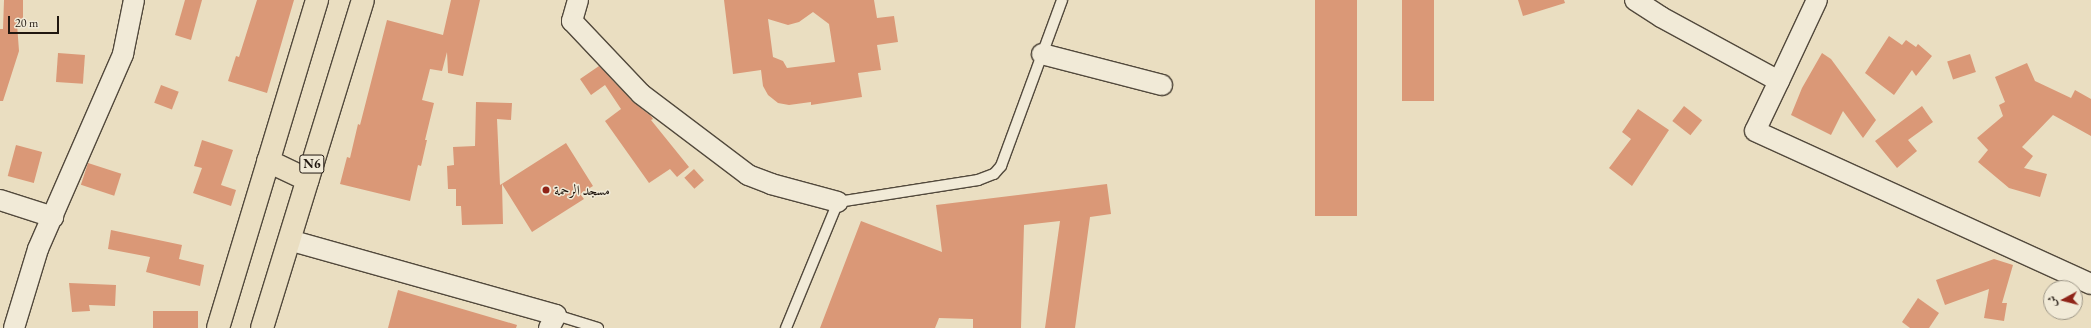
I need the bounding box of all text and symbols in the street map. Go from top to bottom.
scale bar [10,8,61,34]
text: 20 m [15,15,38,31]
road number: N6 [299,153,325,175]
place label: مسجد الرحمة [554,182,610,198]
marker: مسجد الرحمة [541,185,551,195]
north arrow [2043,280,2083,320]
text: ش [2044,295,2060,308]

